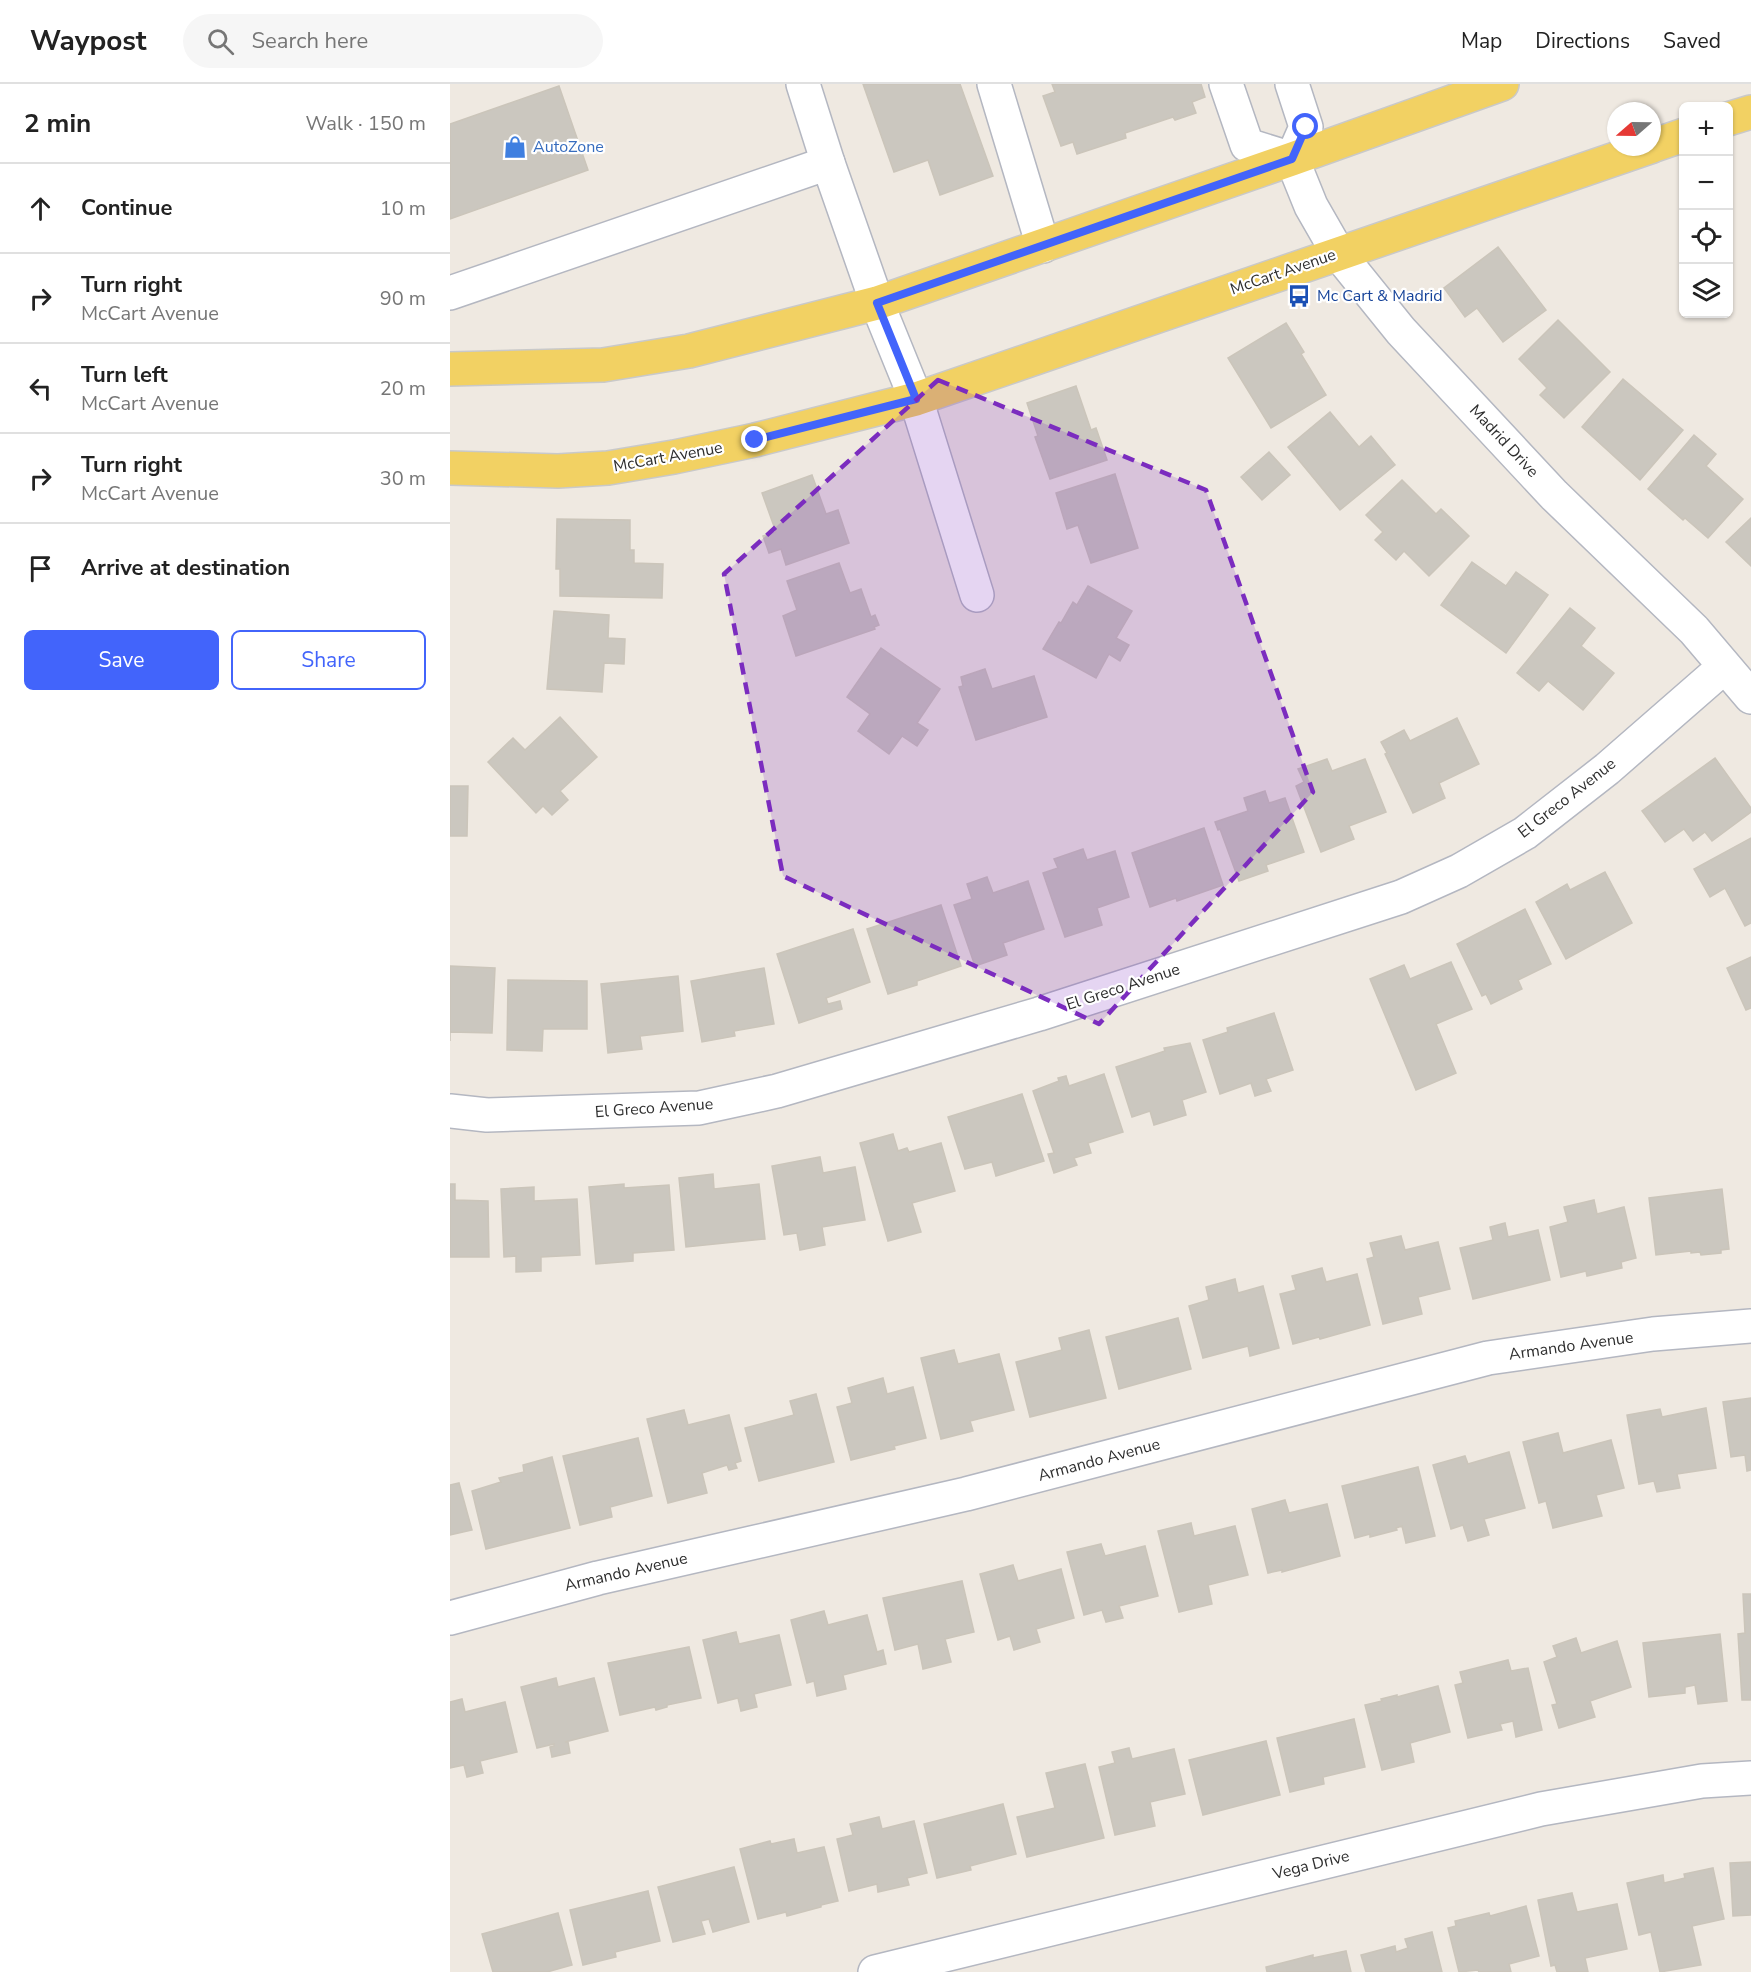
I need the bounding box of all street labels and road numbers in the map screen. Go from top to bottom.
street label: McCart Avenue [1227,244,1339,300]
street label: Madrid Drive [1464,400,1544,482]
street label: McCart Avenue [612,437,724,477]
street label: El Greco Avenue [1513,753,1621,843]
street label: El Greco Avenue [1063,958,1183,1016]
street label: El Greco Avenue [594,1093,714,1123]
street label: Armando Avenue [1507,1326,1635,1366]
street label: Armando Avenue [1036,1433,1162,1487]
street label: Armando Avenue [562,1547,690,1597]
street label: Vega Drive [1269,1845,1352,1885]

